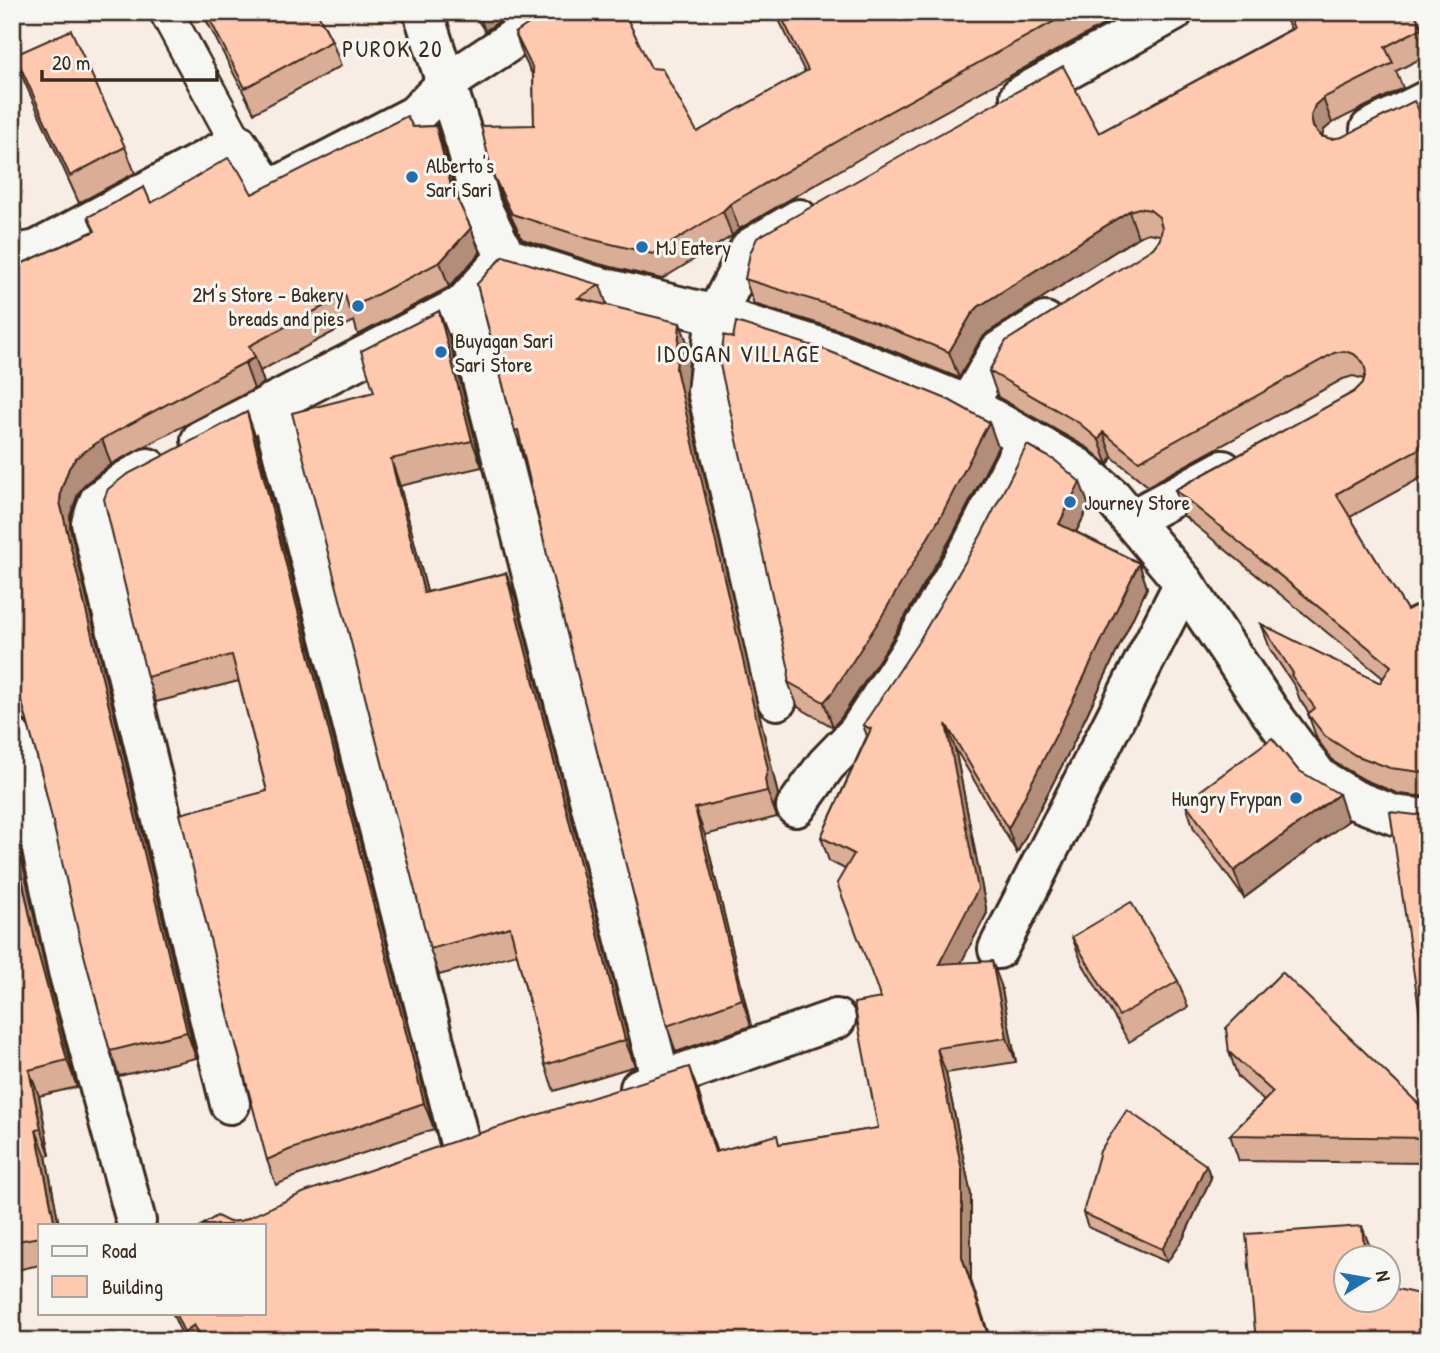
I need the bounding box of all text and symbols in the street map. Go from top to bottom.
district label: PUROK 20 [342,33,444,64]
scale bar [42,38,217,82]
text: 20 m [52,48,90,77]
place label: Alberto's Sari Sari [426,151,494,204]
marker: Alberto's Sari Sari [404,169,420,185]
place label: MJ Eatery [656,233,731,262]
marker: MJ Eatery [634,239,650,255]
place label: 2M's Store - Bakery breads and pies [192,280,344,333]
marker: 2M's Store - Bakery breads and pies [350,298,366,314]
place label: Buyagan Sari Sari Store [455,326,554,379]
district label: IDOGAN VILLAGE [657,338,821,369]
marker: Buyagan Sari Sari Store [433,344,449,360]
place label: Journey Store [1084,488,1190,517]
marker: Journey Store [1062,494,1078,510]
place label: Hungry Frypan [1172,784,1282,813]
marker: Hungry Frypan [1288,790,1304,806]
legend [38,1224,266,1314]
text: Road [102,1236,136,1265]
north arrow [1332,1244,1402,1314]
text: N [1370,1268,1397,1283]
text: Building [102,1272,163,1301]

